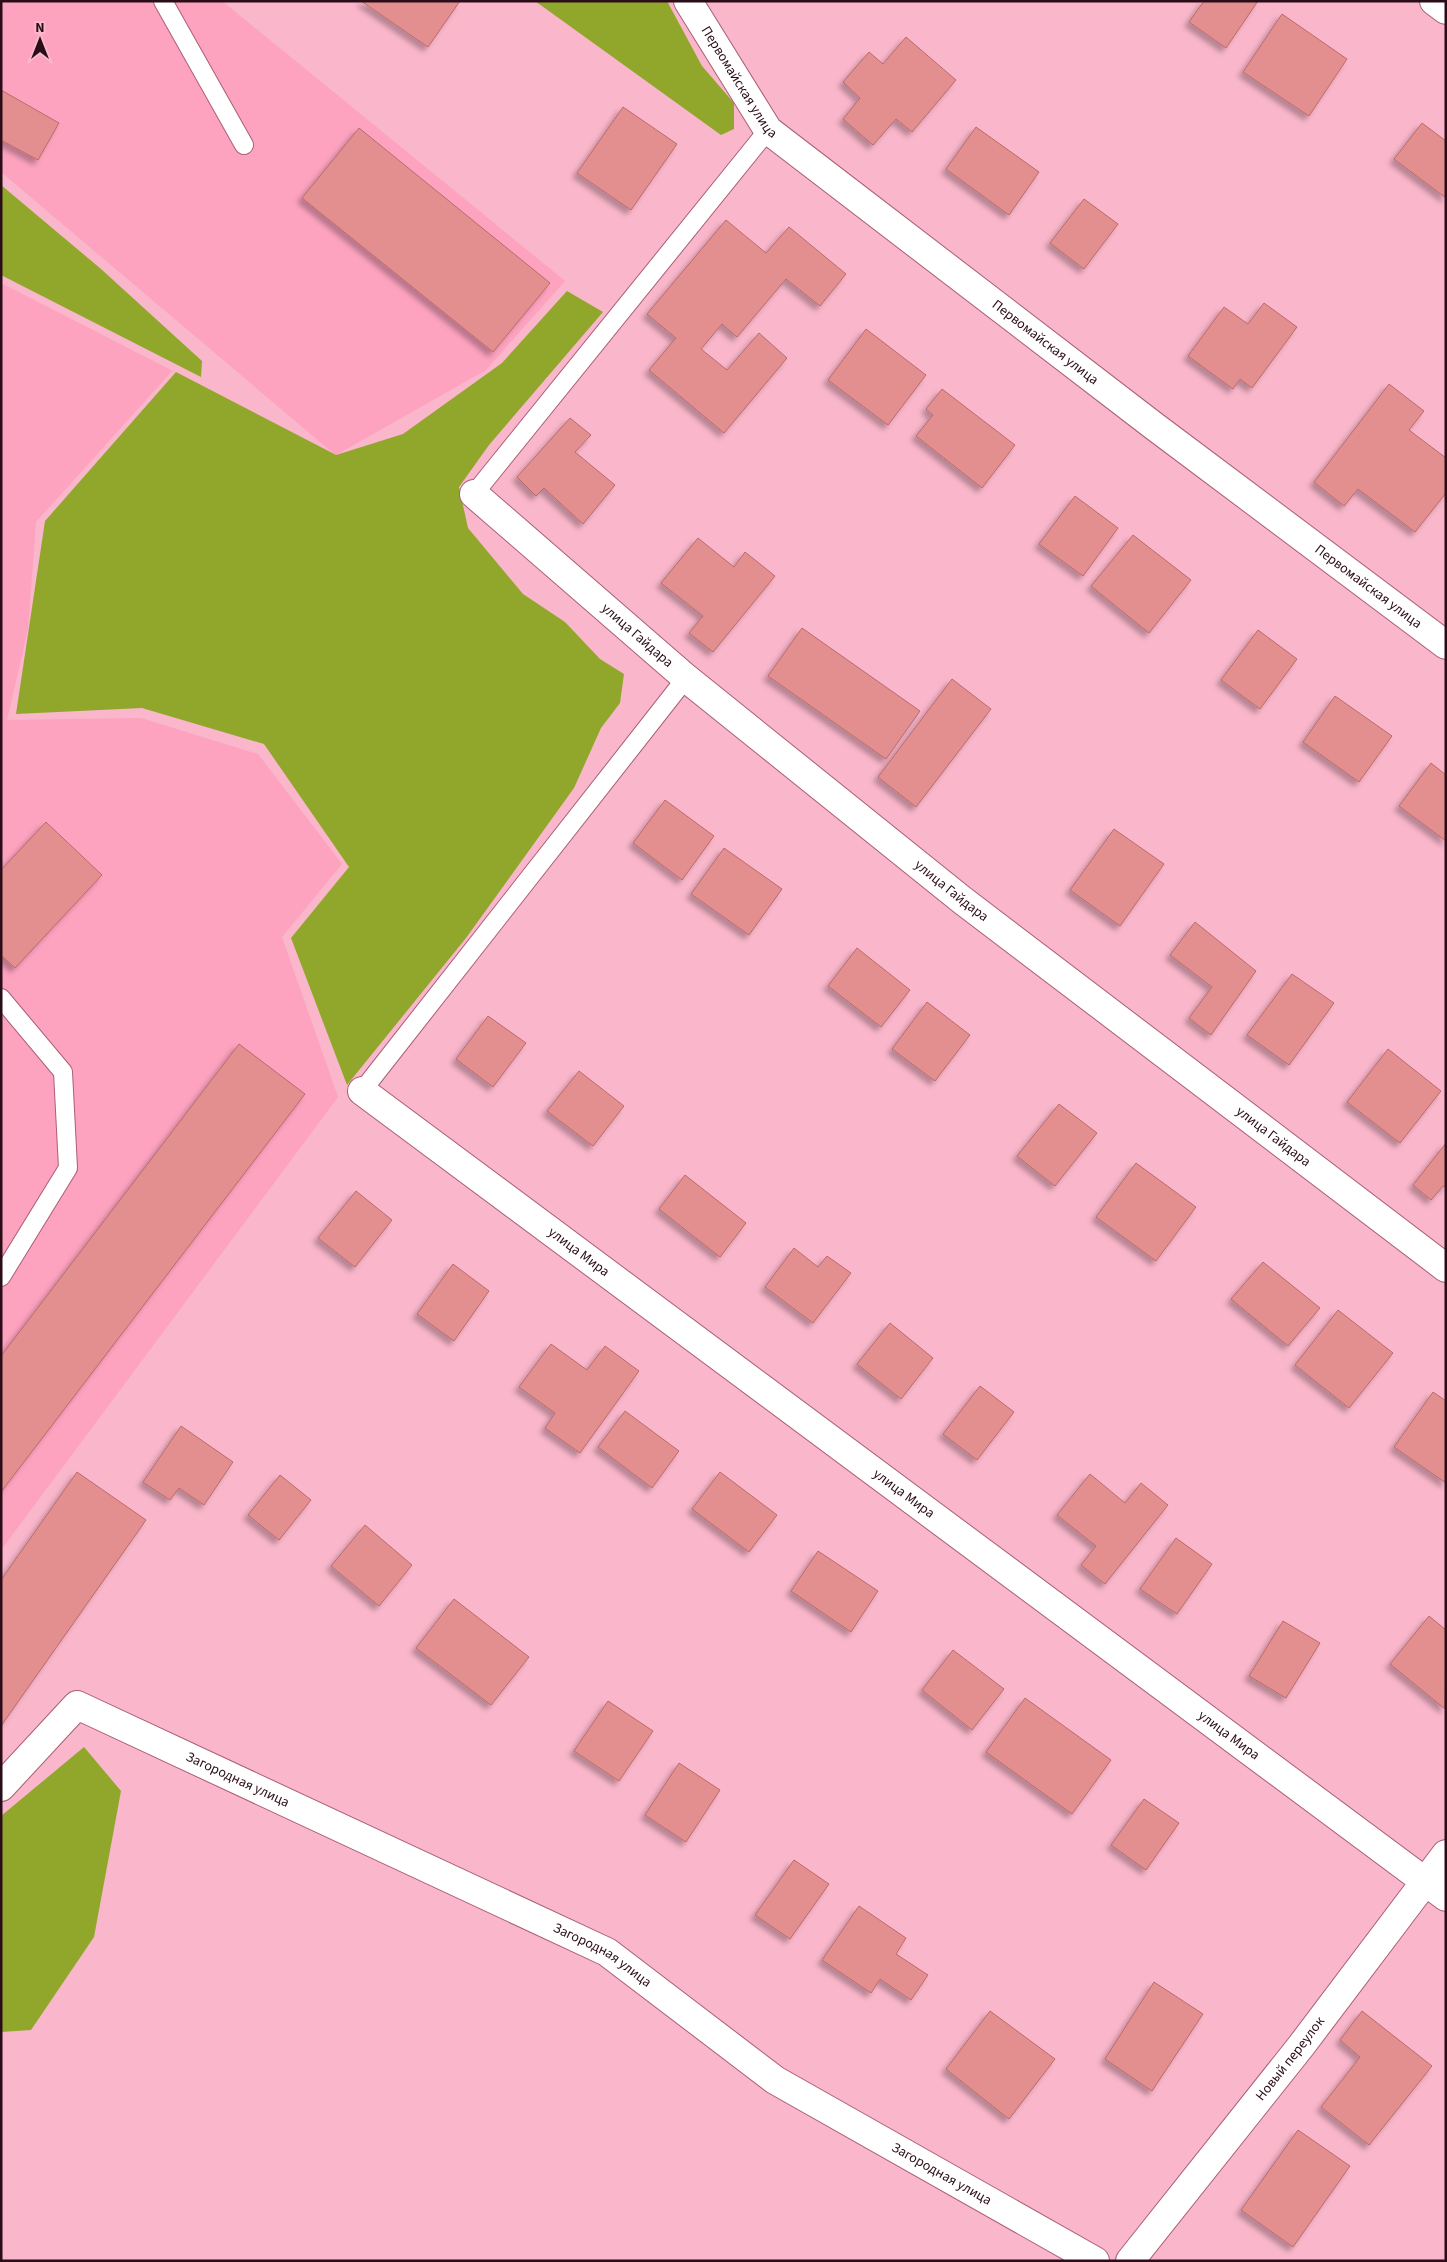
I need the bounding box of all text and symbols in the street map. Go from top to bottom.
north arrow [15,15,65,65]
text: N [35,18,45,38]
street label: Первомайская улица [696,22,781,143]
street label: Первомайская улица [988,295,1103,390]
street label: Первомайская улица [1310,540,1426,633]
street label: улица Гайдара [597,599,677,672]
street label: улица Гайдара [910,855,993,927]
street label: улица Гайдара [1232,1102,1315,1172]
street label: улица Мира [544,1223,614,1282]
street label: улица Мира [869,1464,939,1523]
street label: улица Мира [1194,1706,1264,1765]
street label: Загородная улица [183,1747,293,1813]
street label: Загородная улица [550,1918,656,1992]
street label: Новый переулок [1251,2013,1330,2105]
street label: Загородная улица [888,2138,995,2210]

